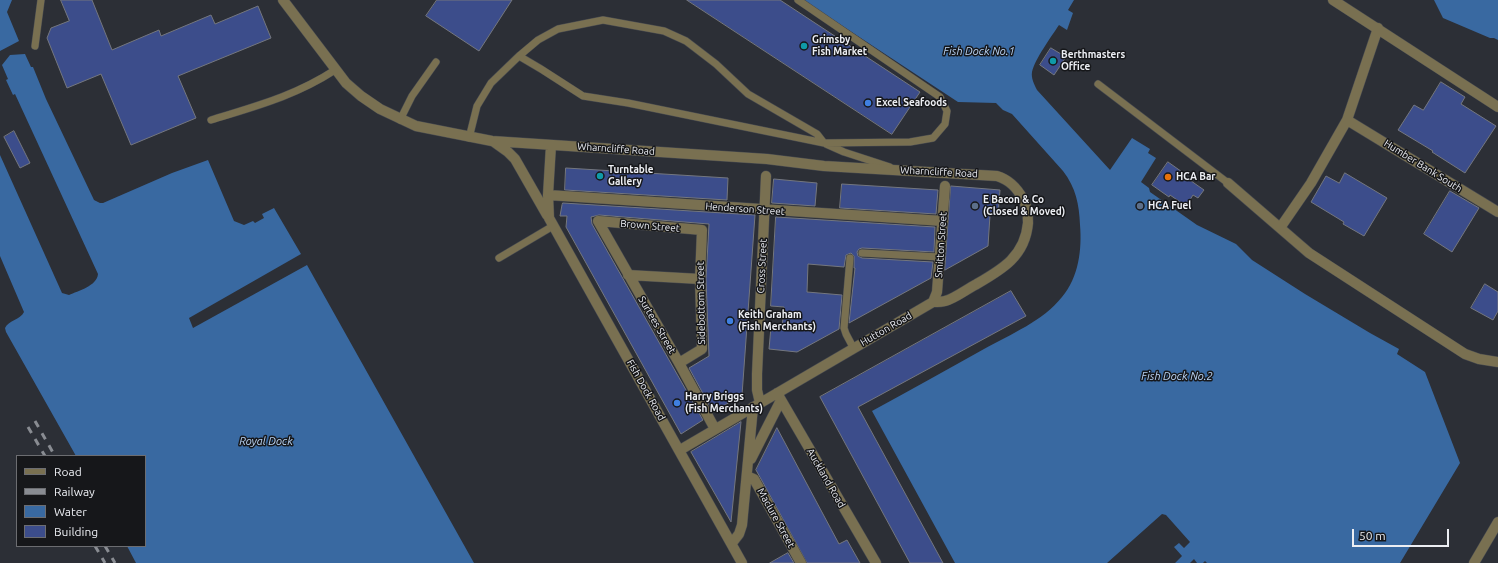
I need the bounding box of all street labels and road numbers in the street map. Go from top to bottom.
street label: Humber Bank South [1382,137,1464,195]
street label: Wharncliffe Road [577,140,655,158]
street label: Wharncliffe Road [900,164,978,180]
street label: Henderson Street [705,200,785,218]
street label: Smitton Street [933,212,949,278]
street label: Brown Street [620,217,680,235]
street label: Cross Street [755,238,769,294]
street label: Sidebottom Street [694,261,708,345]
street label: Surtees Street [636,294,678,356]
street label: Hutton Road [858,309,914,349]
street label: Fish Dock Road [624,357,668,423]
street label: Auckland Road [804,446,848,510]
street label: Maclure Street [755,486,797,550]

